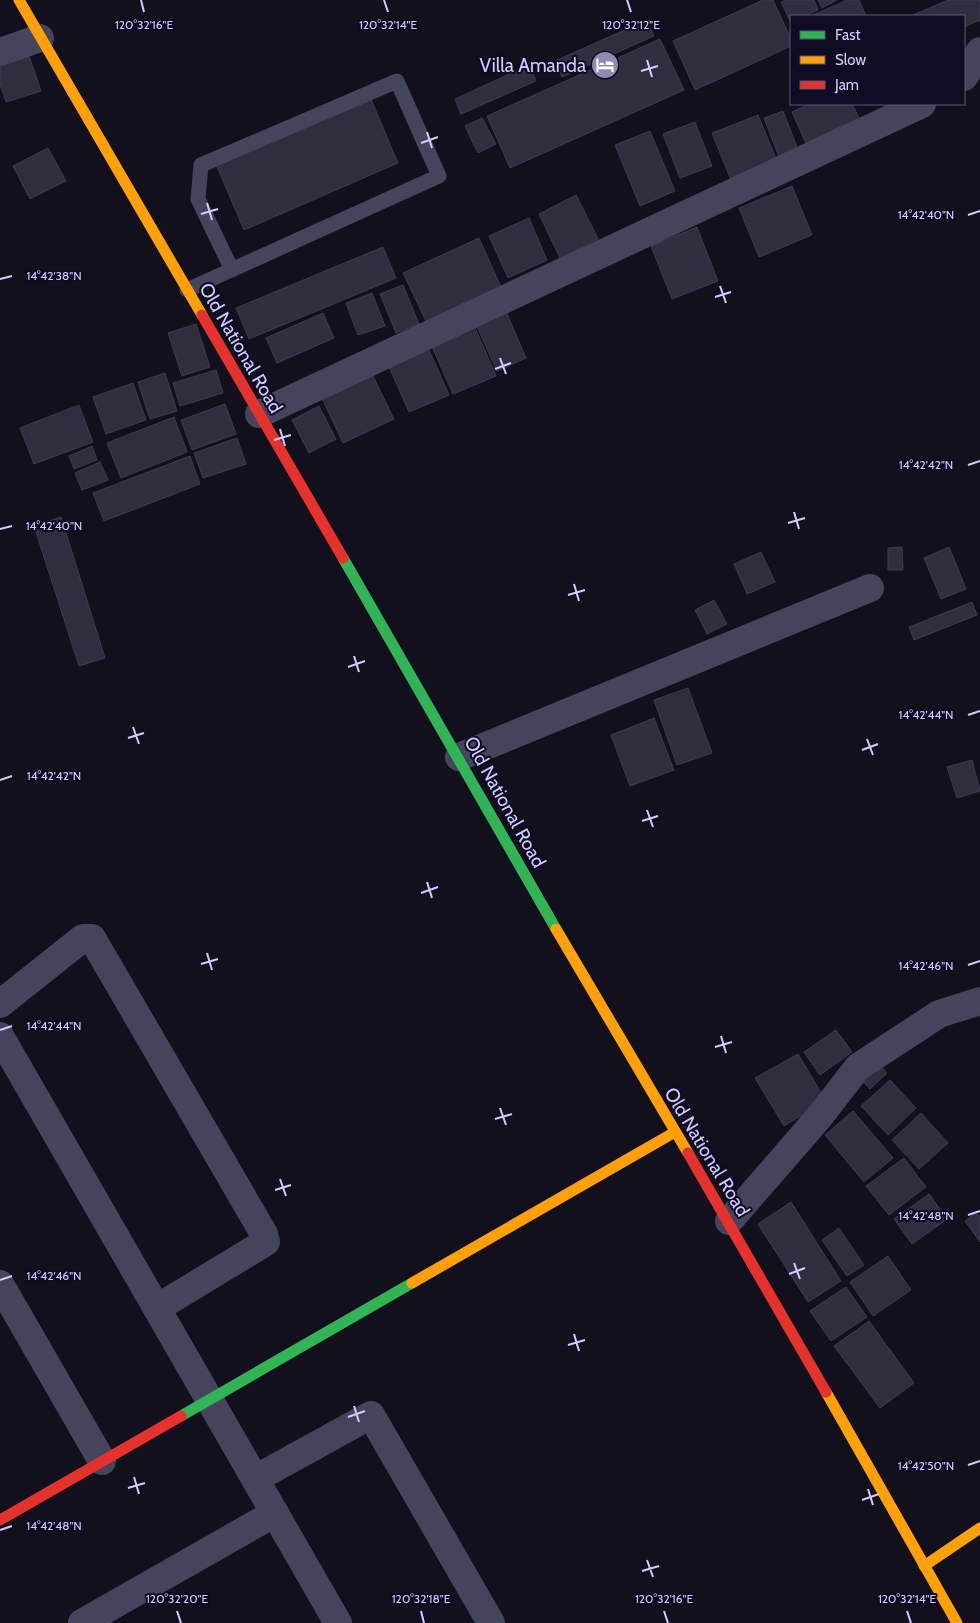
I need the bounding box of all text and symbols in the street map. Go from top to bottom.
legend [790,15,965,105]
text: 120°32'16"E [115,17,173,32]
text: 120°32'14"E [359,17,417,32]
text: 120°32'12"E [602,17,660,32]
text: Fast [835,26,860,44]
hotel icon: Villa Amanda [590,50,620,80]
text: Slow [835,51,866,69]
place label: Villa Amanda [479,54,586,77]
text: Jam [834,76,859,94]
text: 14°42'40"N [898,207,954,222]
text: 14°42'38"N [26,268,82,283]
street label: Old National Road [194,279,288,417]
text: 14°42'42"N [899,457,953,472]
text: 14°42'40"N [26,518,82,533]
text: 14°42'44"N [899,707,954,722]
street label: Old National Road [459,732,551,872]
text: 14°42'42"N [27,768,81,783]
text: 14°42'46"N [898,958,954,973]
text: 14°42'44"N [27,1018,82,1033]
street label: Old National Road [659,1083,755,1221]
text: 14°42'48"N [898,1208,954,1223]
text: 14°42'46"N [26,1268,82,1283]
text: 14°42'50"N [898,1458,954,1473]
text: 14°42'48"N [26,1518,82,1533]
text: 120°32'20"E [146,1591,208,1606]
text: 120°32'18"E [392,1591,451,1606]
text: 120°32'16"E [635,1591,693,1606]
text: 120°32'14"E [878,1591,936,1606]

